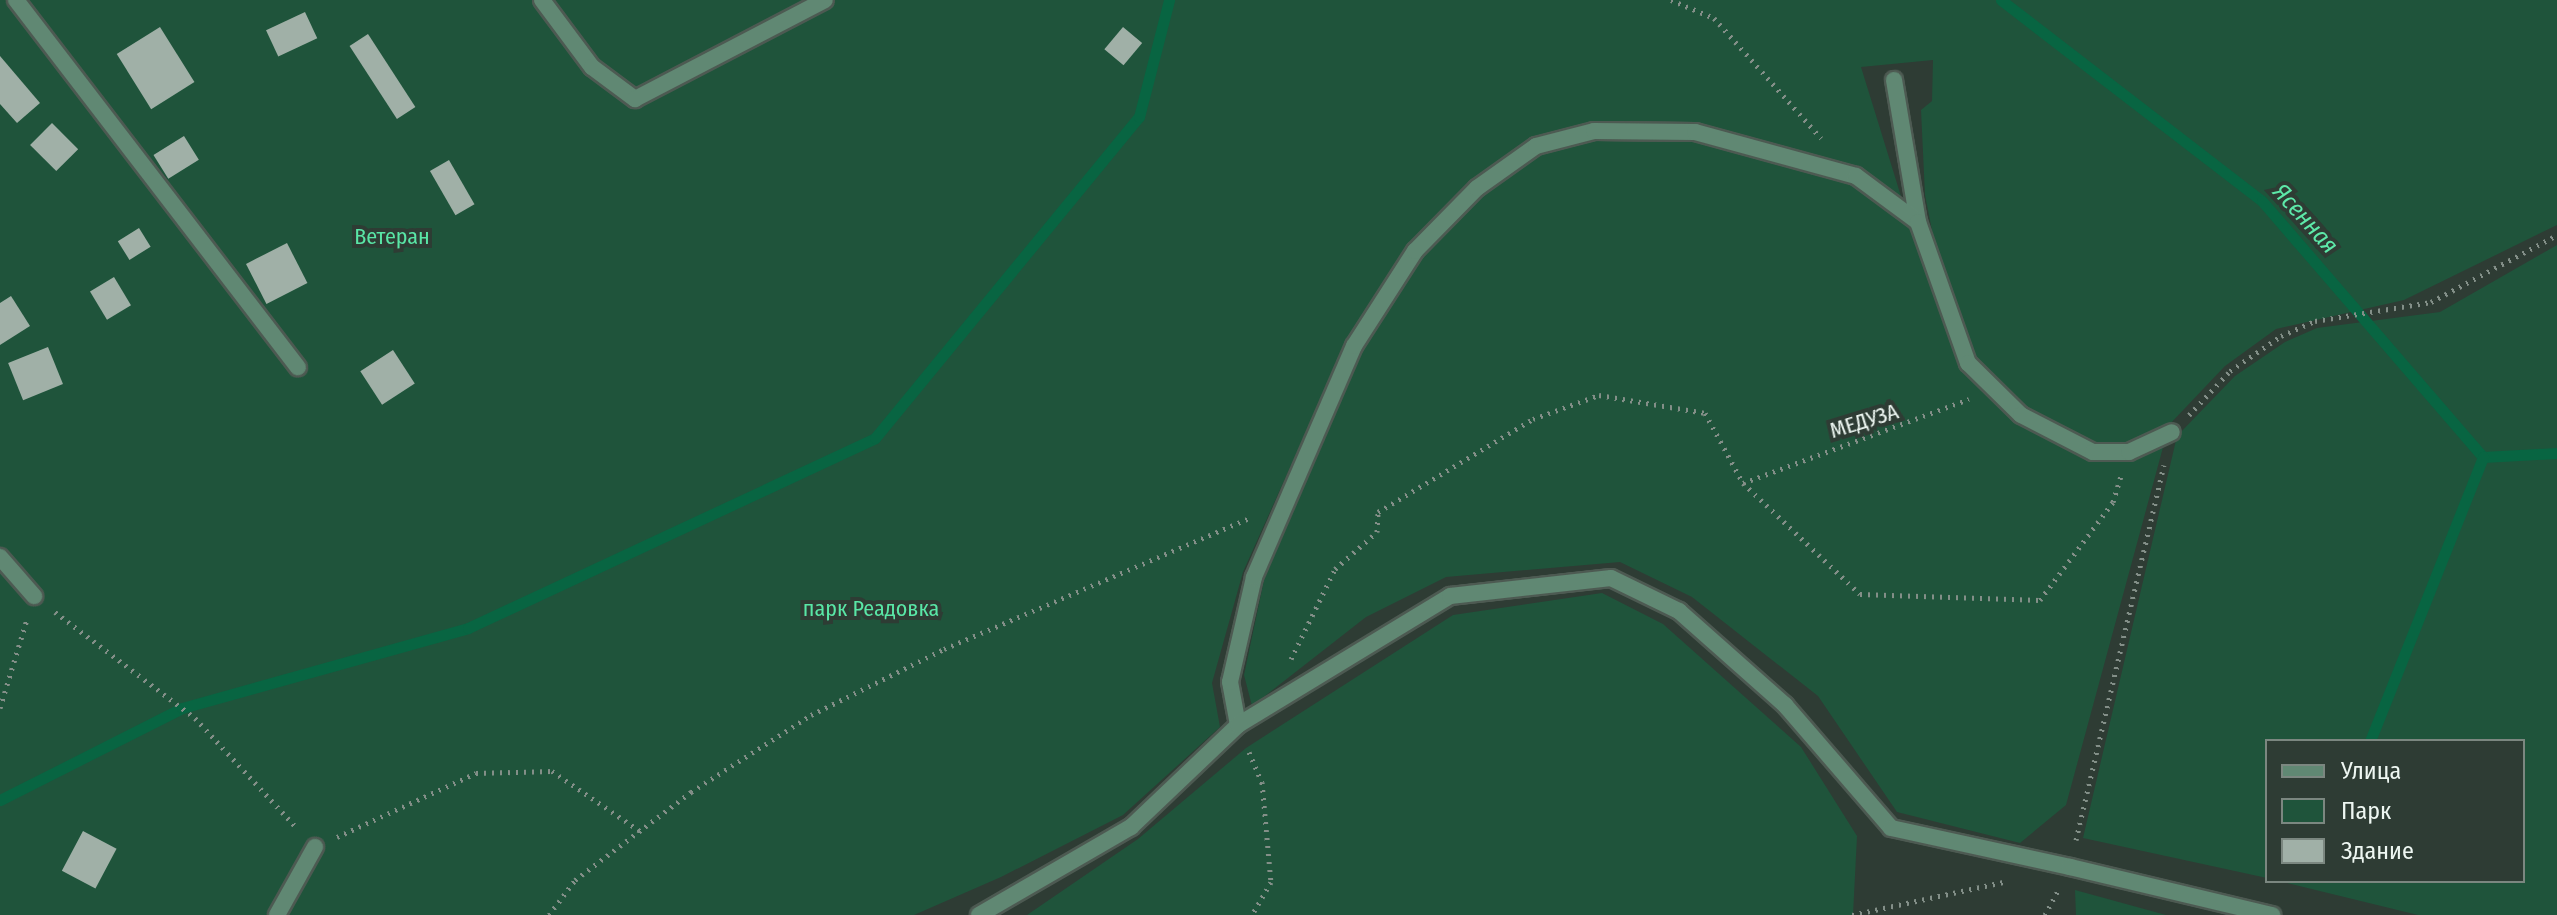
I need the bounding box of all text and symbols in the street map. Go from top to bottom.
water label: Ясенная [2266,178,2344,260]
park label: Ветеран [354,224,430,250]
street label: МЕДУЗА [1827,398,1901,444]
park label: парк Реадовка [803,596,939,622]
legend [2265,739,2525,883]
text: Улица [2341,757,2401,785]
text: Парк [2341,797,2391,825]
text: Здание [2341,837,2414,865]

